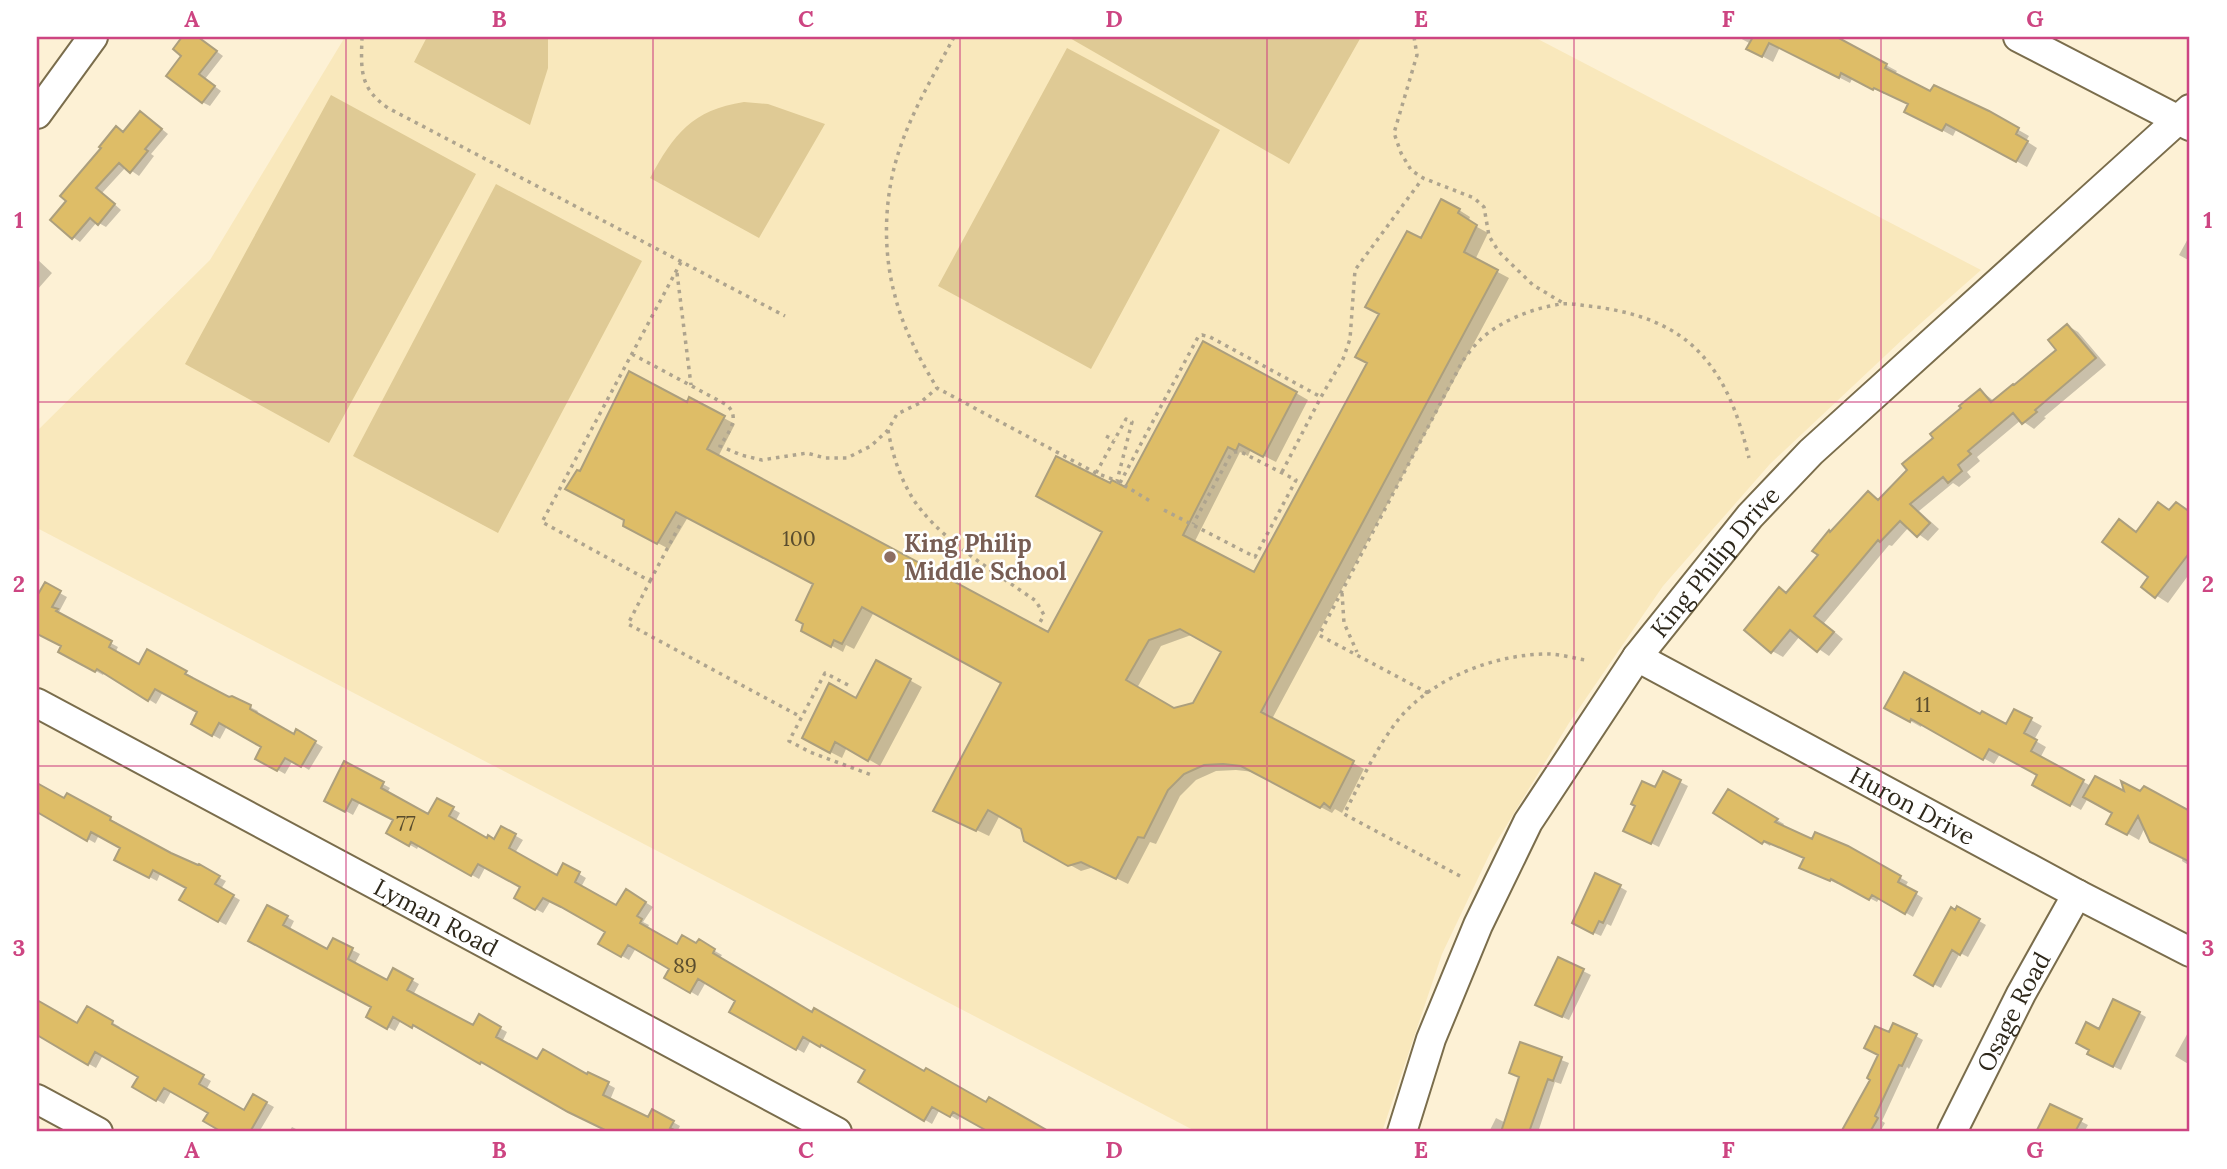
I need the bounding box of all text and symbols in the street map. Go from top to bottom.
text: A [184,4,200,33]
text: B [491,4,507,33]
text: C [798,4,814,33]
text: D [1105,4,1123,33]
text: E [1414,4,1428,33]
text: F [1721,4,1735,33]
text: G [2026,4,2044,33]
text: 1 [14,205,24,234]
text: 1 [2203,205,2213,234]
street label: King Philip Drive [1643,479,1786,644]
house number: 100 [782,525,816,552]
place label: King Philip Middle School [904,528,1067,587]
marker: King Philip Middle School [882,549,898,565]
text: 2 [13,569,25,598]
text: 2 [2202,569,2214,598]
house number: 11 [1915,691,1931,718]
street label: Huron Drive [1845,759,1981,852]
house number: 77 [396,810,416,837]
street label: Lyman Road [369,871,504,963]
text: 3 [13,933,25,962]
text: 3 [2202,933,2214,962]
street label: Osage Road [1969,946,2057,1077]
house number: 89 [673,952,697,979]
text: A [184,1135,200,1164]
text: B [491,1135,507,1164]
text: C [798,1135,814,1164]
text: D [1105,1135,1123,1164]
text: E [1414,1135,1428,1164]
text: F [1721,1135,1735,1164]
text: G [2026,1135,2044,1164]

